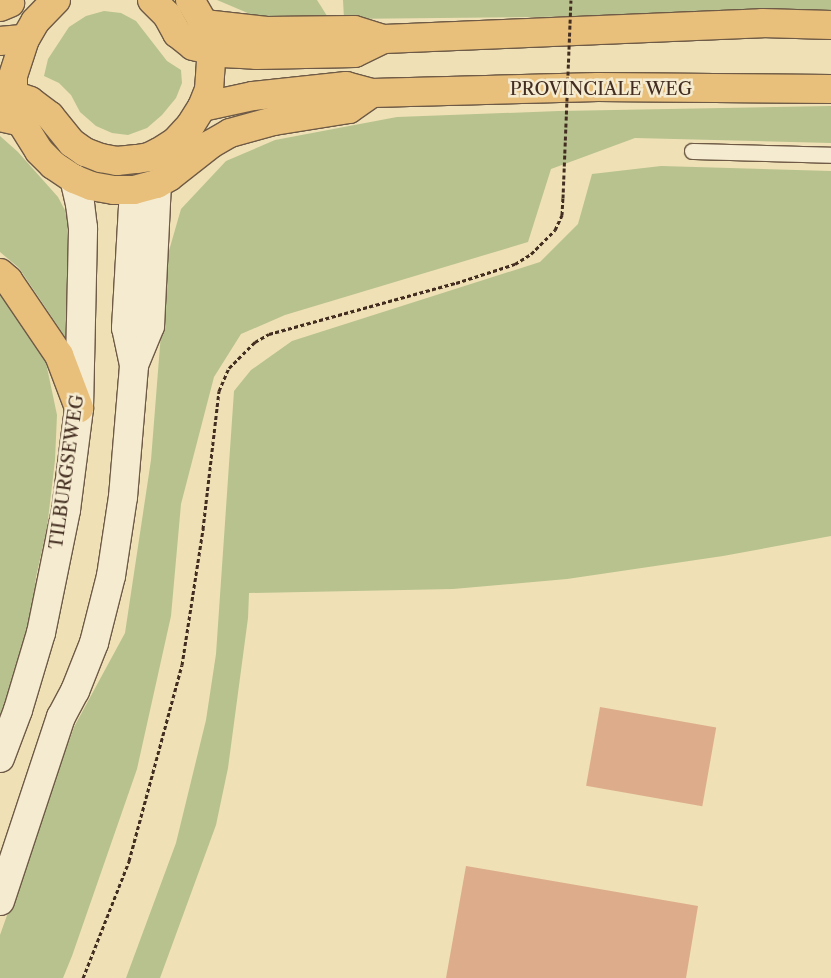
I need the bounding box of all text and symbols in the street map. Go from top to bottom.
street label: PROVINCIALE WEG [509,78,693,100]
street label: TILBURGSEWEG [45,393,89,551]

